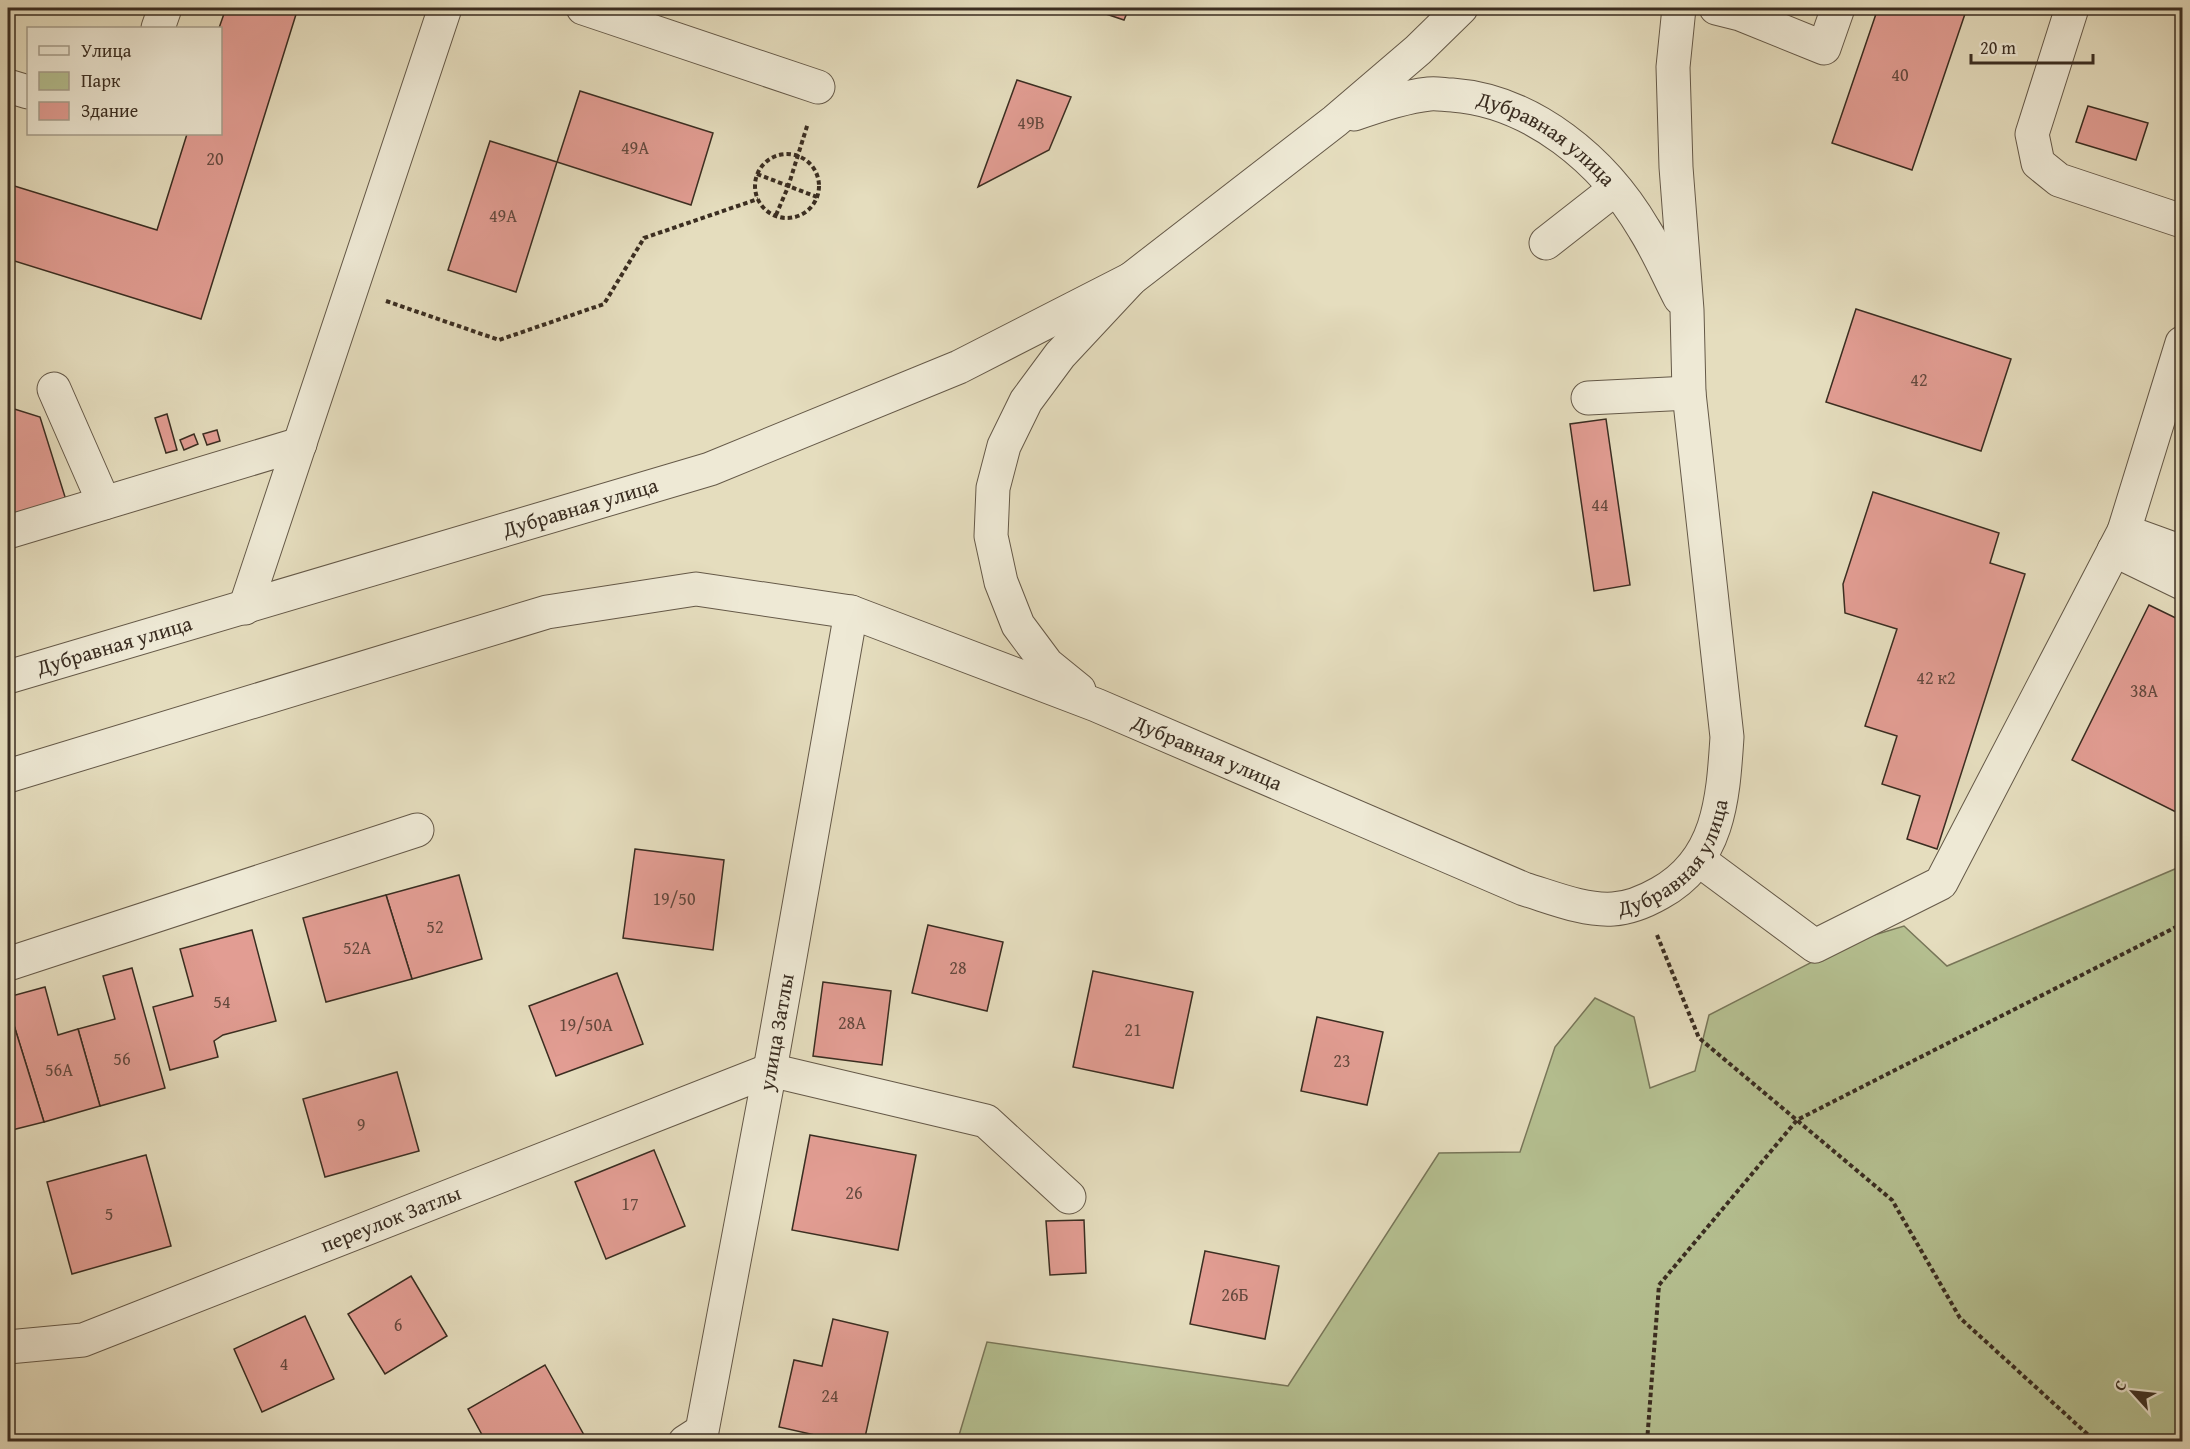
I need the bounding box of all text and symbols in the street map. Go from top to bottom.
legend [27,27,222,135]
scale bar [1971,27,2092,65]
text: 20 m [1980,34,2016,61]
text: Улица [81,37,132,64]
house number: 40 [1891,61,1909,88]
text: Парк [81,67,121,94]
street label: Дубравная улица [1473,83,1623,193]
text: Здание [81,97,138,124]
house number: 49В [1017,109,1045,136]
house number: 49А [621,134,649,161]
house number: 20 [206,145,224,172]
house number: 49А [489,202,517,229]
house number: 42 [1910,366,1928,393]
street label: Дубравная улица [498,469,662,545]
house number: 44 [1591,491,1609,518]
street label: Дубравная улица [32,607,196,683]
house number: 42 к2 [1916,664,1956,691]
house number: 38А [2130,677,2158,704]
street label: Дубравная улица [1127,706,1287,798]
street label: Дубравная улица [1614,796,1735,924]
house number: 19/50 [652,885,696,912]
house number: 52 [426,913,444,940]
house number: 52А [343,934,371,961]
house number: 28 [949,954,967,981]
street label: улица Затлы [750,971,802,1094]
house number: 54 [213,988,231,1015]
house number: 28А [838,1009,866,1036]
house number: 19/50А [559,1011,613,1038]
house number: 21 [1124,1016,1142,1043]
house number: 56 [113,1045,131,1072]
house number: 23 [1333,1047,1351,1074]
house number: 56А [45,1056,73,1083]
house number: 9 [357,1111,365,1138]
street label: переулок Затлы [316,1177,466,1260]
house number: 26 [845,1179,863,1206]
house number: 17 [621,1190,639,1217]
house number: 5 [105,1200,113,1227]
house number: 26Б [1221,1281,1249,1308]
house number: 6 [394,1311,402,1338]
house number: 4 [280,1350,288,1377]
north arrow [2103,1362,2163,1422]
text: С [2107,1376,2132,1395]
house number: 24 [821,1382,839,1409]

